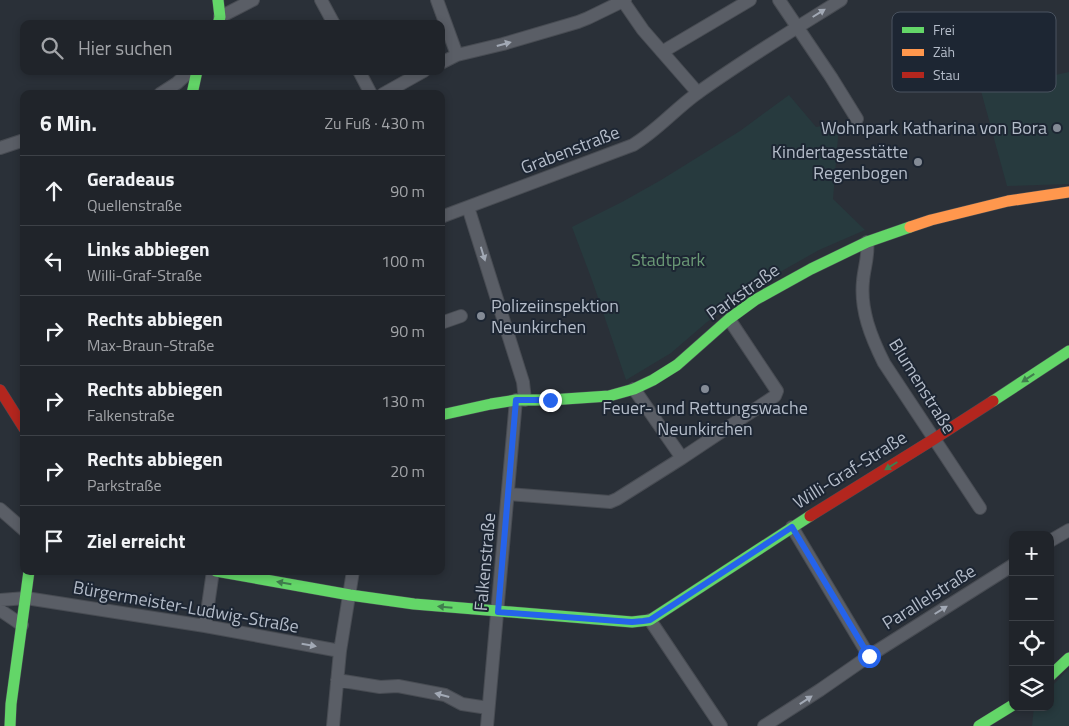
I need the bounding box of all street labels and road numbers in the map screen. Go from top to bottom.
street label: Grabenstraße [516,118,623,181]
street label: Parkstraße [701,256,785,327]
street label: Blumenstraße [882,333,962,439]
street label: Willi-Graf-Straße [788,424,912,515]
street label: Falkenstraße [467,512,502,612]
street label: Parallelstraße [877,557,981,636]
street label: Bürgermeister-Ludwig-Straße [71,573,301,640]

